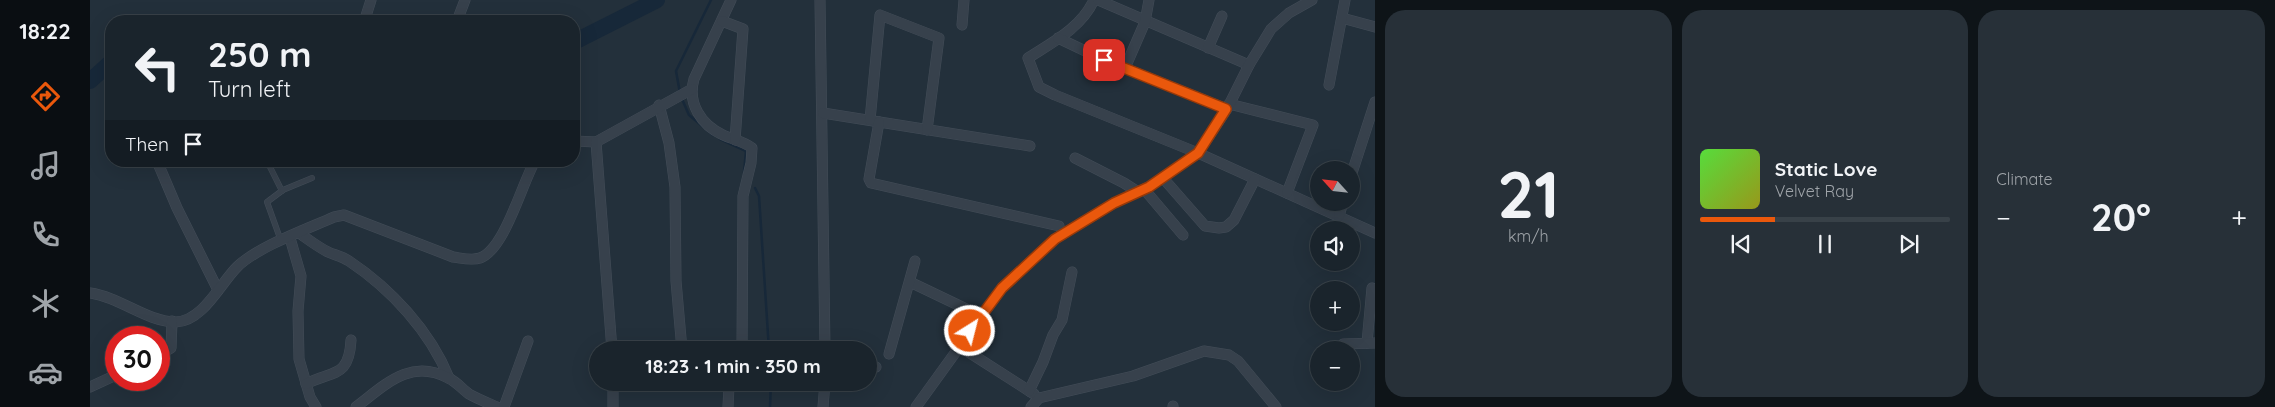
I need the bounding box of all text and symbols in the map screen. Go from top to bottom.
text: 18:22 [19,17,71,45]
text: 250 m [208,32,312,76]
icon: left [125,35,190,100]
pin [1083,39,1125,81]
icon: arrive [1090,46,1118,74]
text: Turn left [208,75,291,103]
icon: directions [28,79,63,114]
icon: arrive [179,130,207,158]
text: Then [125,132,169,156]
icon: music [28,148,63,183]
text: 21 [1497,153,1559,234]
text: Static Love [1775,157,1877,181]
north arrow [1310,161,1360,211]
map controls [1310,161,1360,391]
text: Climate [1996,169,2053,189]
text: Velvet Ray [1775,181,1854,201]
text: 20° [2091,193,2151,241]
text: − [1996,200,2011,235]
text: + [2231,200,2247,235]
icon: phone [28,217,63,252]
button: sound [1310,221,1360,271]
text: km/h [1508,226,1549,246]
icon: previous [1727,230,1755,258]
icon: pause [1811,230,1839,258]
icon: next [1895,230,1923,258]
button: + [1310,281,1360,331]
icon: climate [28,286,63,321]
position arrow [943,304,995,356]
speed limit sign: 30 [105,326,170,391]
button: − [1310,341,1360,391]
text: 18:23 · 1 min · 350 m [645,354,821,378]
icon: car [28,355,63,390]

